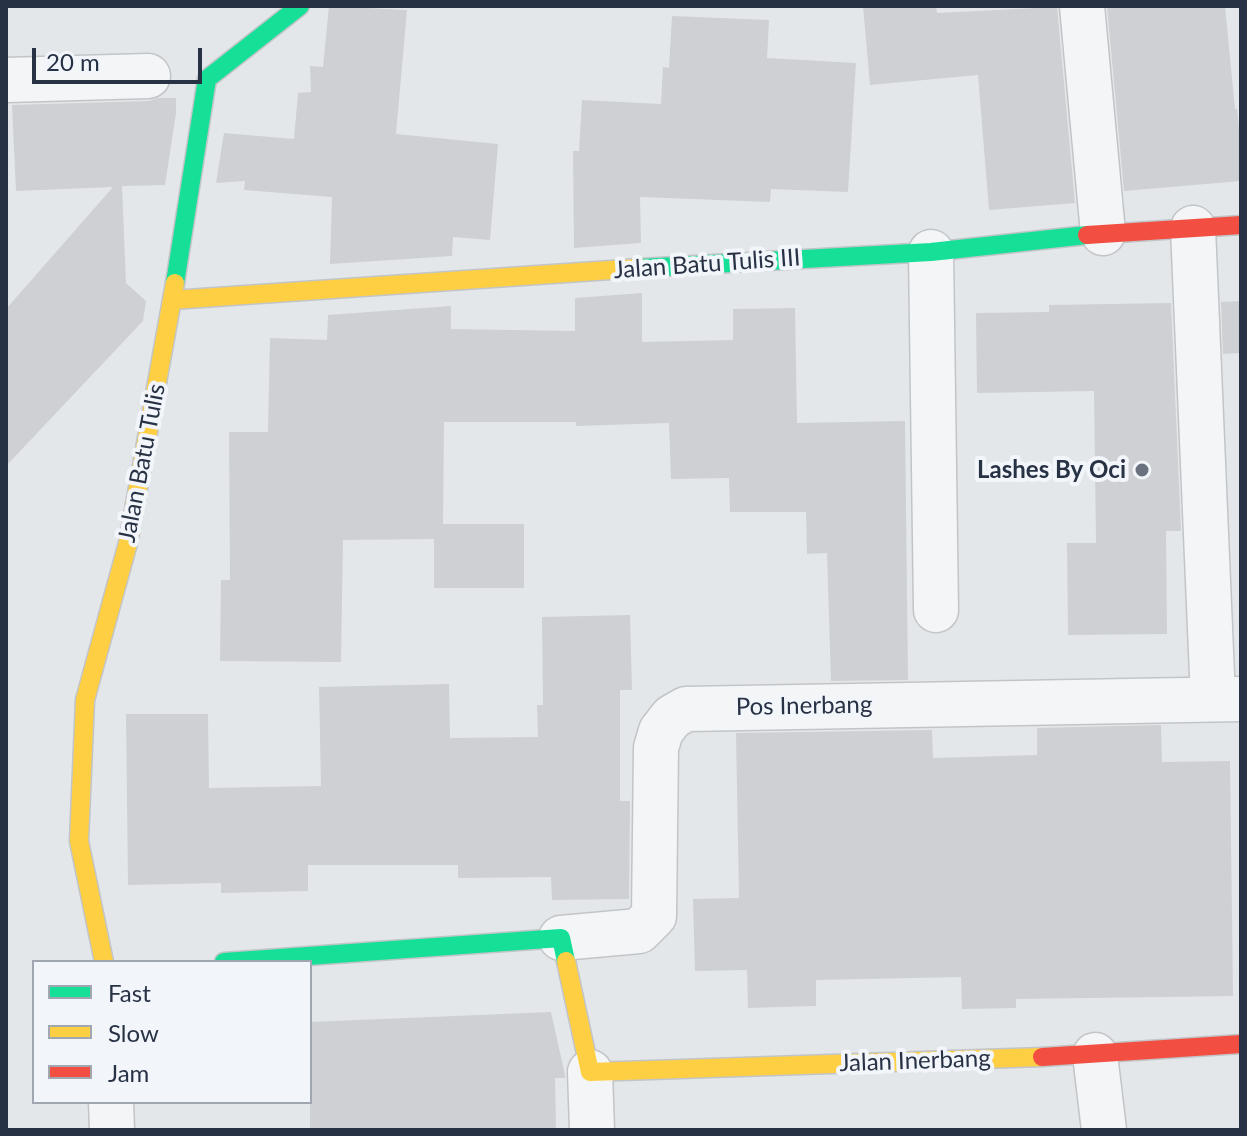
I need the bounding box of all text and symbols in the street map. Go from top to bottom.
scale bar [36,32,206,82]
text: 20 m [46,47,100,76]
street label: Jalan Batu Tulis III [613,243,801,285]
street label: Jalan Batu Tulis [113,381,171,545]
place label: Lashes By Oci [977,456,1126,484]
marker: Lashes By Oci [1133,461,1151,479]
street label: Pos Inerbang [736,690,872,722]
legend [32,960,312,1104]
text: Fast [108,978,151,1007]
text: Slow [108,1018,159,1047]
street label: Jalan Inerbang [839,1044,991,1078]
text: Jam [108,1058,149,1087]

